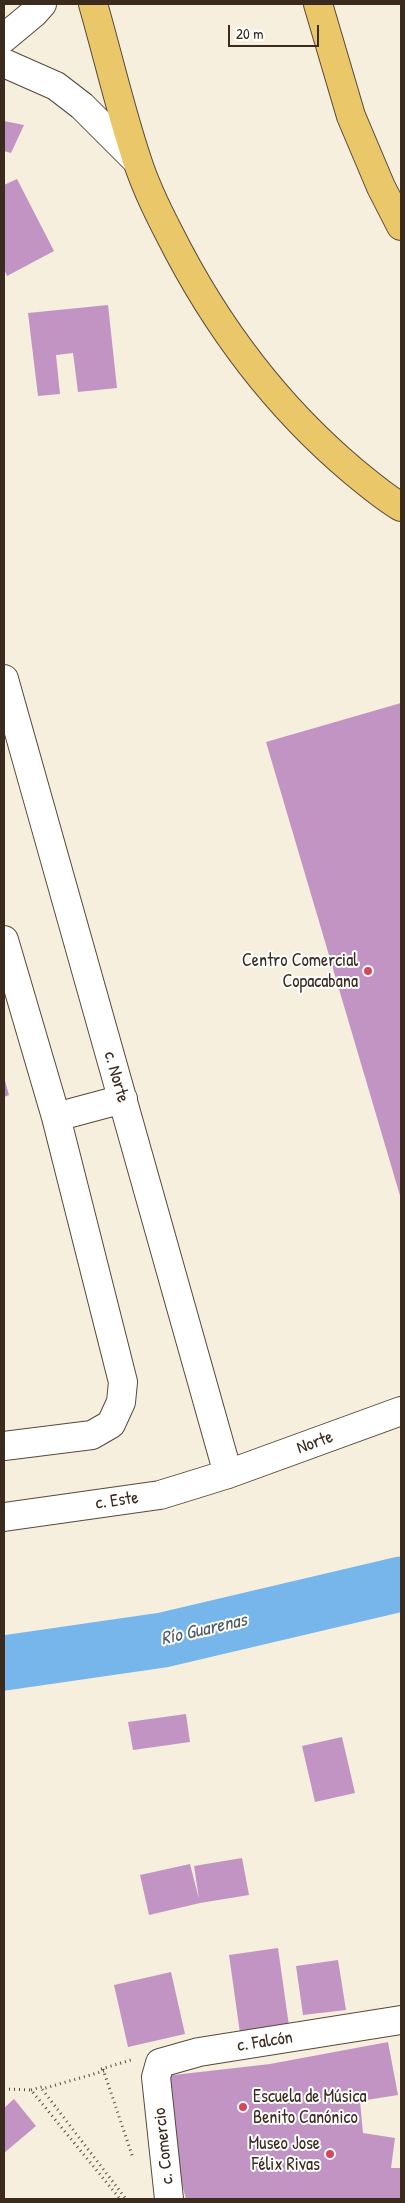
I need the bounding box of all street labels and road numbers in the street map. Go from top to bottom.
street label: c. Norte [98,1049,134,1105]
street label: Norte [294,1427,336,1459]
street label: c. Este [94,1487,140,1515]
street label: c. Falcón [236,2027,294,2057]
street label: c. Comercio [149,2107,179,2185]

